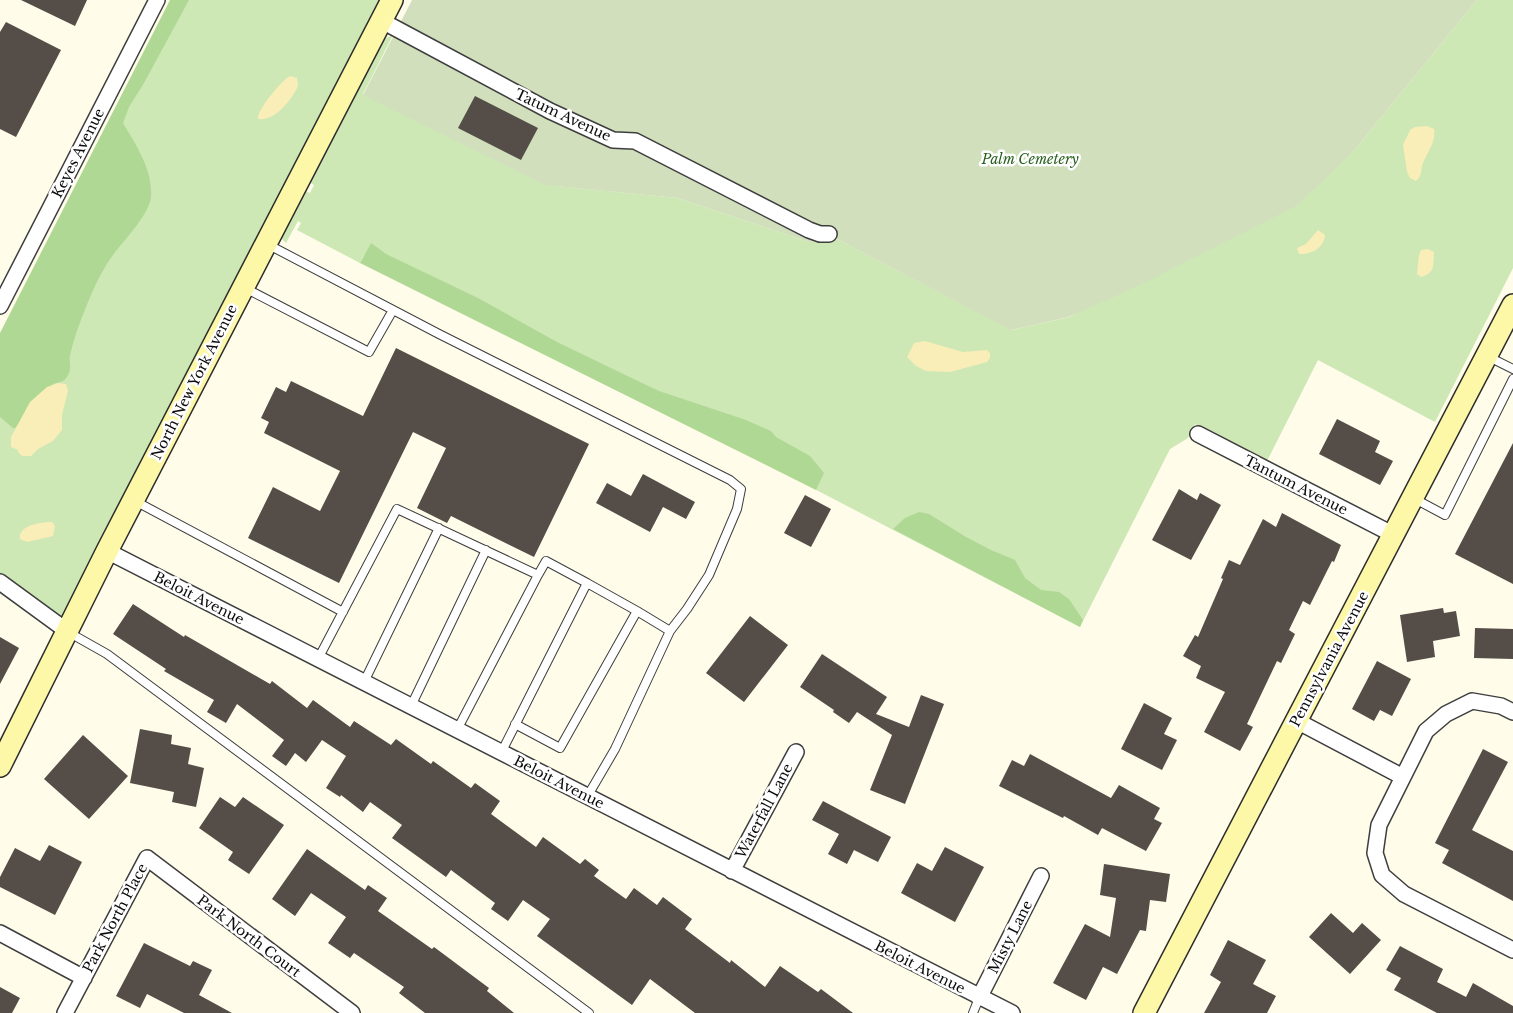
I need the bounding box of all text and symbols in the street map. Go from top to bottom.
street label: Tatum Avenue [512,85,614,145]
street label: Keyes Avenue [48,105,108,201]
park label: Palm Cemetery [980,150,1079,168]
street label: North New York Avenue [147,301,241,463]
street label: Tantum Avenue [1241,451,1351,519]
street label: Beloit Avenue [151,567,247,629]
street label: Pennsylvania Avenue [1286,588,1372,730]
street label: Beloit Avenue [511,751,607,813]
street label: Waterfall Lane [731,760,797,863]
street label: Park North Place [79,860,151,976]
street label: Park North Court [194,891,305,981]
street label: Misty Lane [984,897,1036,977]
street label: Beloit Avenue [872,936,968,998]

